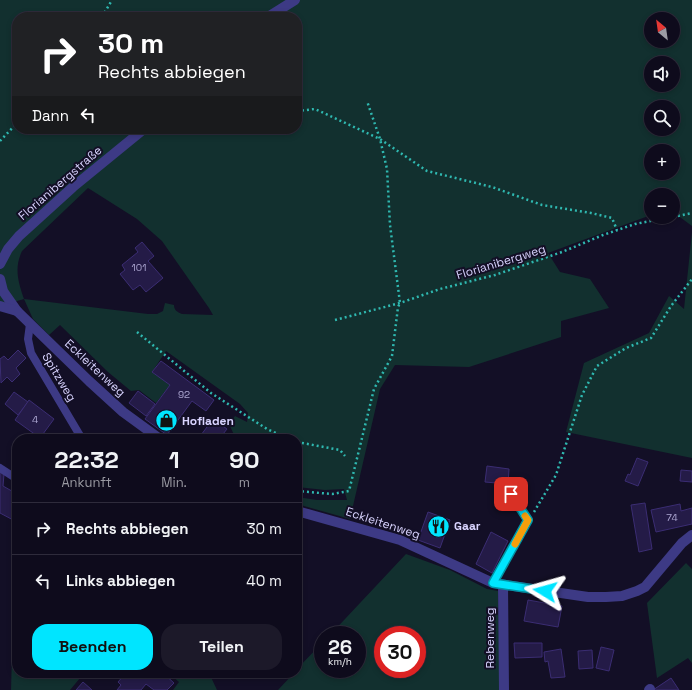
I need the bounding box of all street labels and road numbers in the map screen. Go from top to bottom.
street label: Florianibergstraße [15,142,105,224]
street label: Florianibergweg [454,241,548,283]
street label: Eckleitenweg [61,336,129,400]
street label: Spitzweg [38,350,80,404]
street label: Eckleitenweg [344,503,422,543]
street label: Rebenweg [482,607,498,669]

